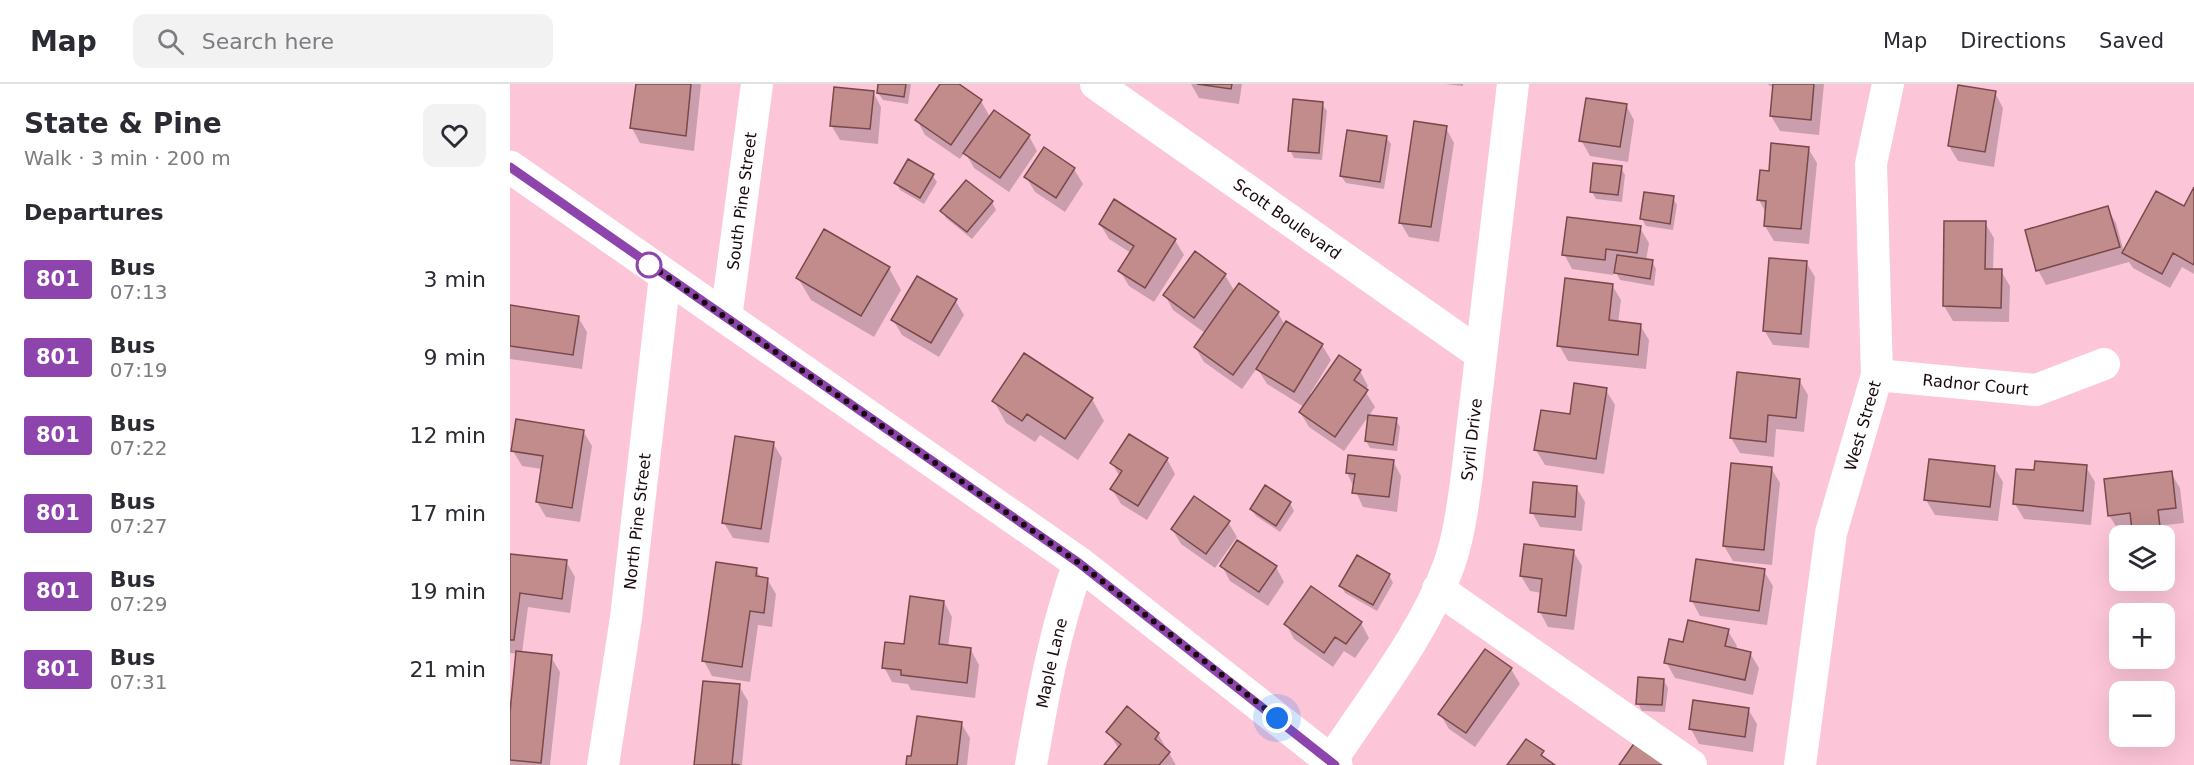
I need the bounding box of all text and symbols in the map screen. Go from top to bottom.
search box [133,14,553,68]
text: Map [30,25,97,58]
icon: search [154,25,187,58]
text: Search here [202,29,334,54]
text: Map [1883,29,1927,53]
text: Directions [1960,29,2066,53]
text: Saved [2099,29,2164,53]
button: heart [423,104,486,167]
text: State & Pine [24,107,222,140]
street label: South Pine Street [723,131,761,271]
text: Walk · 3 min · 200 m [24,146,231,170]
street label: Scott Boulevard [1230,175,1345,263]
text: Departures [24,200,164,225]
unlabelled marker [636,252,662,278]
text: Bus [110,255,155,280]
text: 801 [36,267,80,291]
text: 3 min [424,267,486,292]
text: 07:13 [110,280,167,304]
text: Bus [110,333,155,358]
text: 801 [36,345,80,369]
text: 9 min [424,345,486,370]
text: 07:19 [110,358,167,382]
street label: Radnor Court [1922,370,2029,399]
street label: West Street [1841,378,1885,473]
street label: Syril Drive [1457,397,1486,482]
text: Bus [110,411,155,436]
text: 801 [36,423,80,447]
text: 12 min [410,423,486,448]
text: 07:22 [110,436,167,460]
street label: North Pine Street [620,452,655,591]
text: Bus [110,489,155,514]
text: 801 [36,501,80,525]
text: 17 min [410,501,486,526]
text: 07:27 [110,514,167,538]
map controls [2109,525,2175,747]
button: layers [2109,525,2175,591]
text: Bus [110,567,155,592]
text: 801 [36,579,80,603]
text: 19 min [410,579,486,604]
text: 07:29 [110,592,167,616]
button: + [2109,603,2175,669]
street label: Maple Lane [1032,616,1071,710]
text: Bus [110,645,155,670]
text: 801 [36,657,80,681]
text: 21 min [410,657,486,682]
text: 07:31 [110,670,167,694]
button: − [2109,681,2175,747]
your location [1262,703,1292,733]

